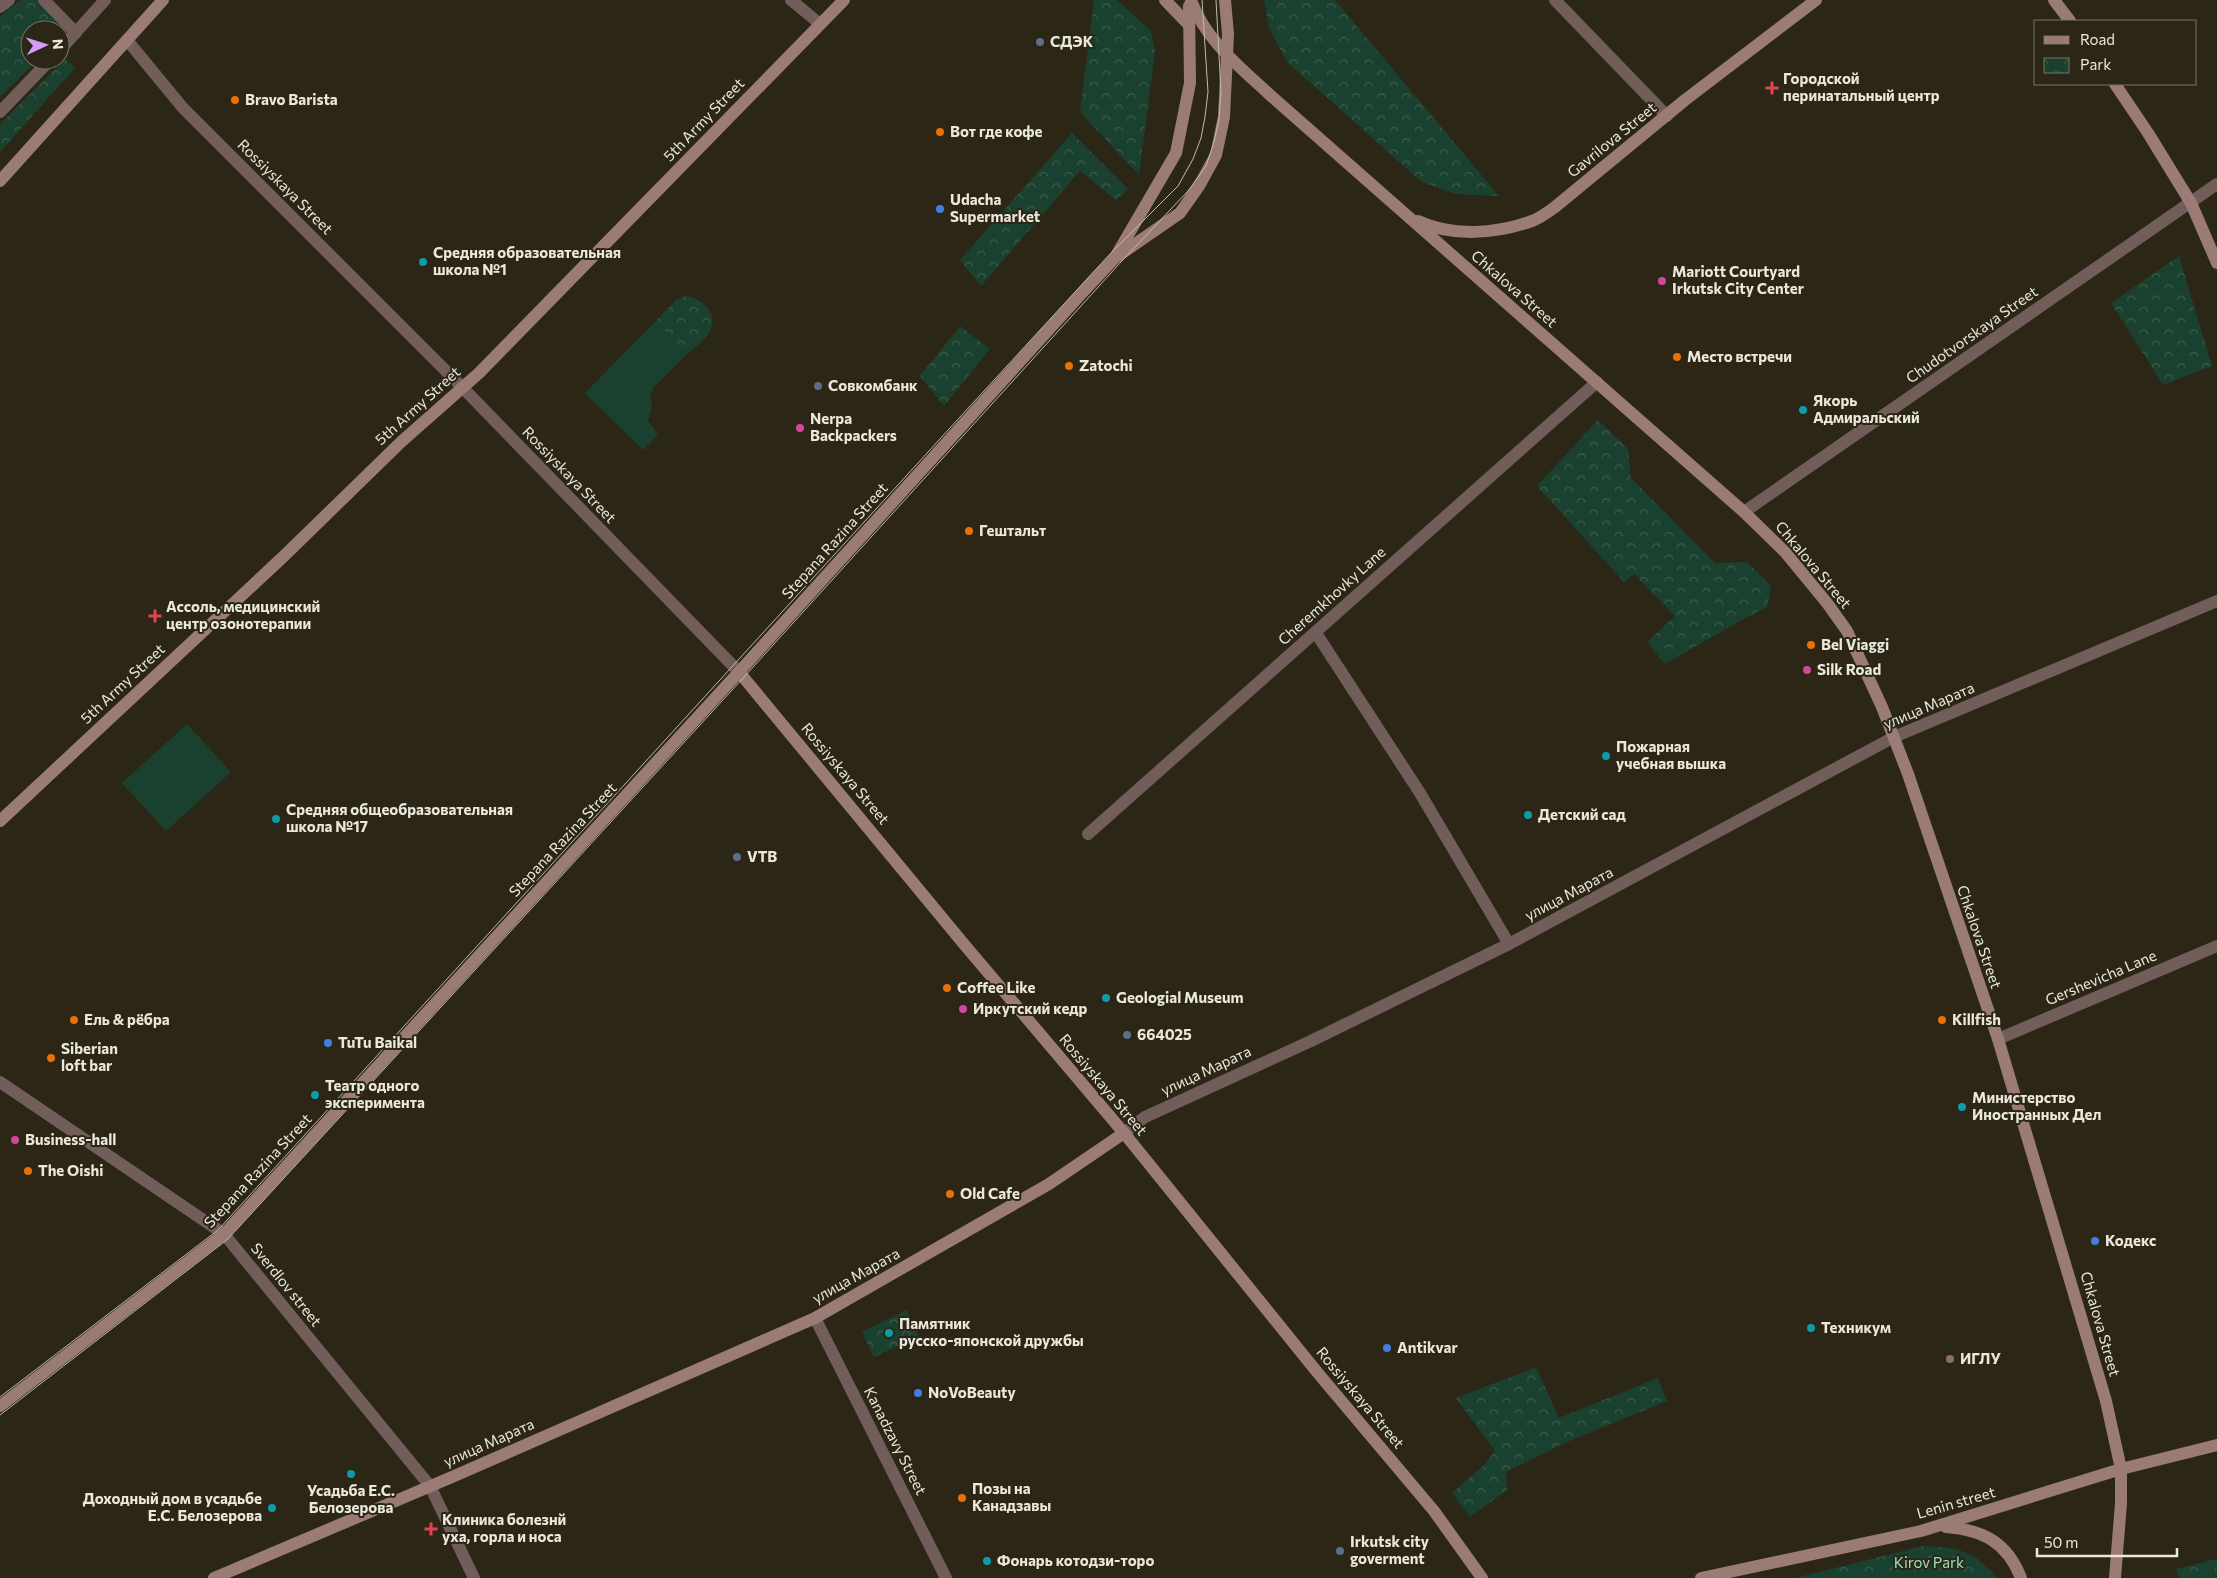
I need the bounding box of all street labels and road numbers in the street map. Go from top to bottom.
street label: 5th Army Street [659,74,747,165]
street label: Gavrilova Street [1563,98,1660,181]
street label: Rossiyskaya Street [234,135,337,238]
street label: Chkalova Street [1468,246,1561,330]
street label: Chudotvorskaya Street [1902,282,2041,386]
street label: 5th Army Street [371,362,464,448]
street label: Rossiyskaya Street [519,422,620,526]
street label: Stepana Razina Street [778,479,891,602]
street label: Chkalova Street [1772,517,1855,612]
street label: Cheremkhovky Lane [1274,542,1389,648]
street label: 5th Army Street [76,640,168,727]
street label: улица Марата [1880,678,1977,732]
street label: Rossiyskaya Street [798,719,893,828]
street label: Stepana Razina Street [505,779,620,900]
street label: улица Марата [1521,862,1616,924]
street label: Chkalova Street [1954,883,2006,991]
street label: Gershevicha Lane [2042,946,2159,1009]
street label: Rossiyskaya Street [1056,1030,1151,1139]
street label: улица Марата [1158,1041,1253,1099]
street label: Stepana Razina Street [200,1110,315,1231]
street label: Sverdlov street [248,1239,326,1330]
street label: улица Марата [809,1244,902,1307]
street label: Chkalova Street [2077,1269,2124,1378]
street label: Rossiyskaya Street [1313,1343,1408,1452]
street label: Kanadzavy Street [861,1384,931,1498]
street label: улица Марата [440,1414,537,1470]
street label: Lenin street [1914,1482,1997,1522]

